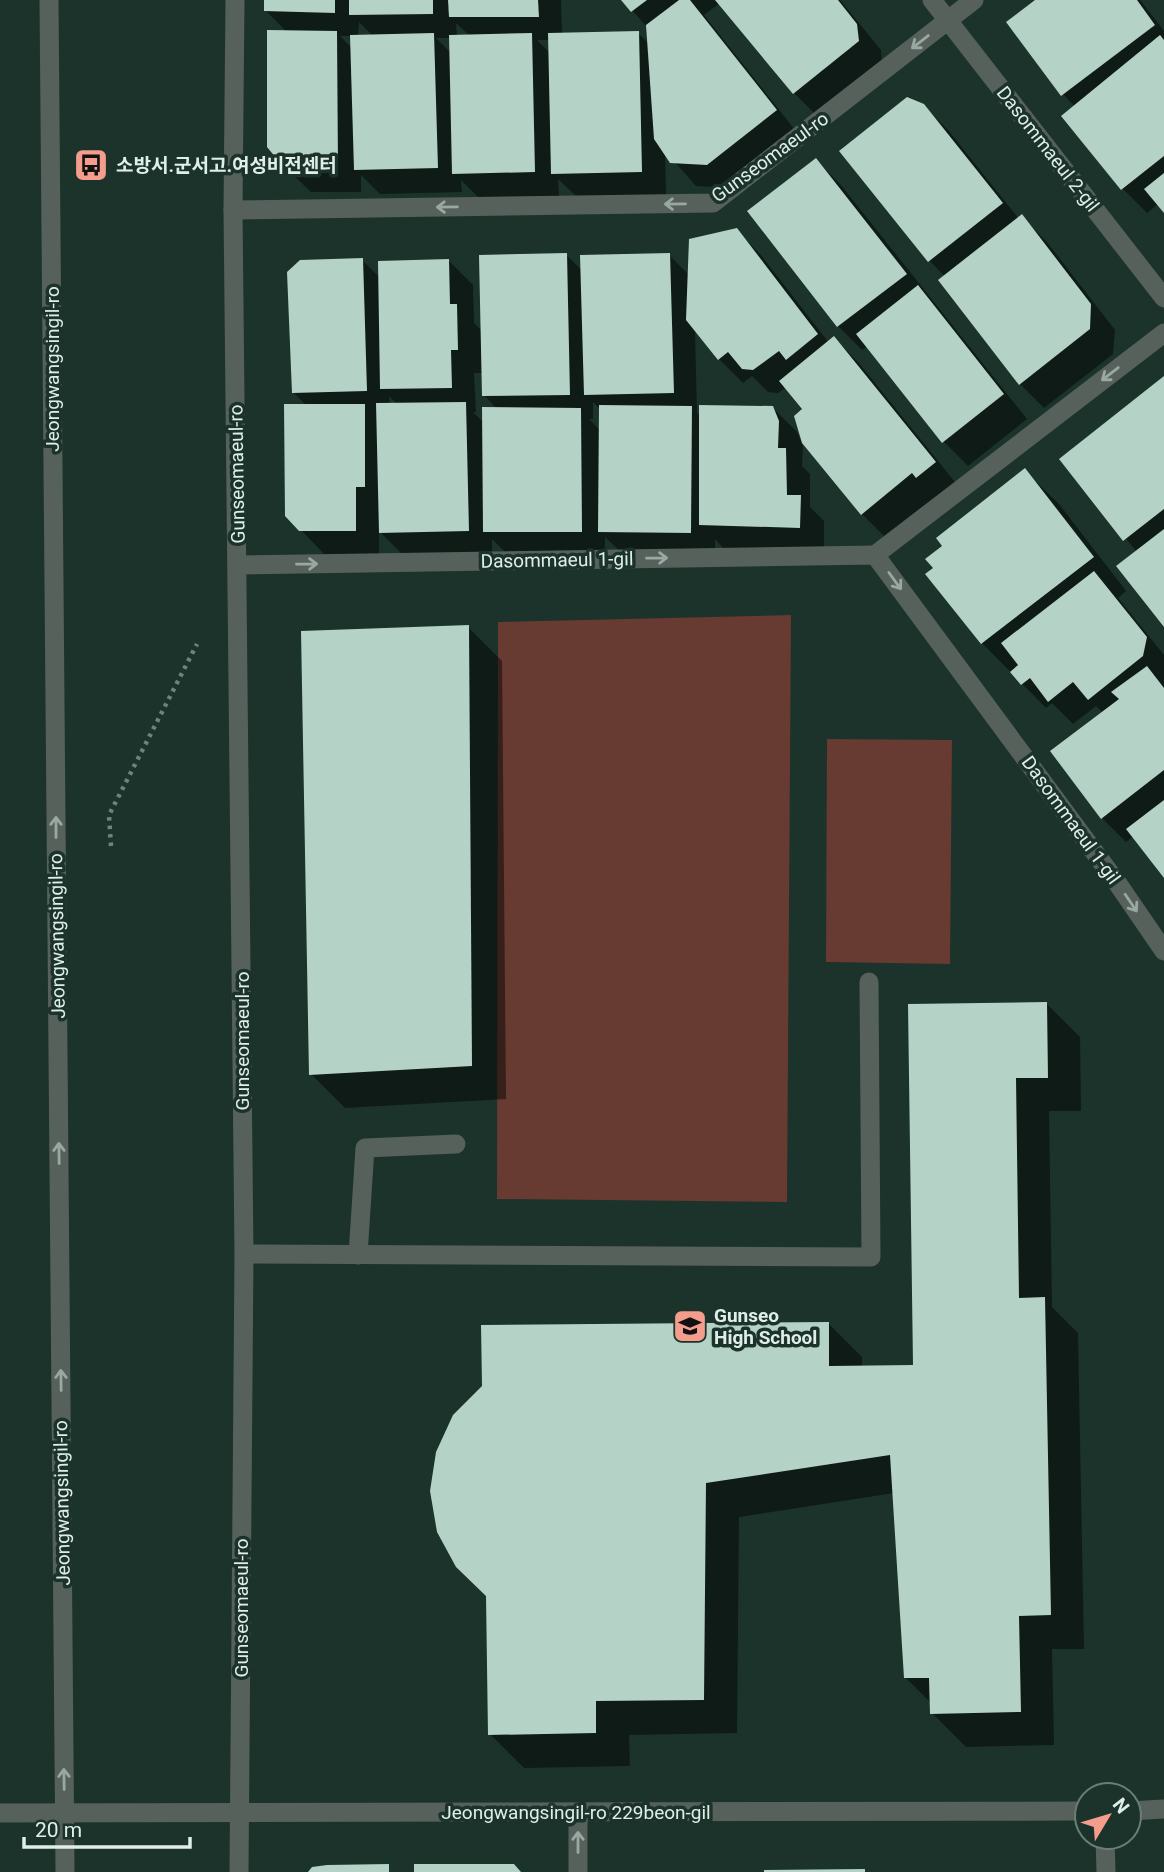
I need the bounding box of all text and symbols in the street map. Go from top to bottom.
one-way arrow [912,35,930,50]
street label: Dasommaeul 2-gil [992,82,1104,216]
street label: Gunseomaeul-ro [707,107,833,207]
bus stop icon: 소방서.군서고.여성비전센터 [72,146,110,184]
place label: 소방서.군서고.여성비전센터 [116,154,337,177]
one-way arrow [664,197,687,211]
one-way arrow [436,200,459,214]
street label: Jeongwangsingil-ro [41,286,64,452]
one-way arrow [1101,367,1120,382]
street label: Gunseomaeul-ro [224,404,250,544]
street label: Dasommaeul 1-gil [480,547,634,573]
one-way arrow [645,551,668,565]
one-way arrow [295,557,318,570]
one-way arrow [887,572,902,591]
street label: Dasommaeul 1-gil [1017,751,1125,889]
one-way arrow [49,816,63,839]
street label: Jeongwangsingil-ro [44,853,70,1019]
one-way arrow [1124,893,1139,912]
street label: Gunseomaeul-ro [231,971,254,1111]
one-way arrow [52,1142,66,1165]
place label: Gunseo High School [714,1304,817,1349]
school or university icon: Gunseo High School [671,1307,709,1345]
one-way arrow [54,1369,68,1392]
street label: Jeongwangsingil-ro [49,1420,75,1586]
street label: Gunseomaeul-ro [230,1538,253,1678]
one-way arrow [58,1768,71,1791]
north arrow [1073,1781,1143,1851]
text: N [1108,1793,1134,1818]
street label: Jeongwangsingil-ro 229beon-gil [441,1801,711,1824]
scale bar [24,1806,191,1850]
text: 20 m [35,1818,82,1842]
one-way arrow [571,1831,585,1854]

